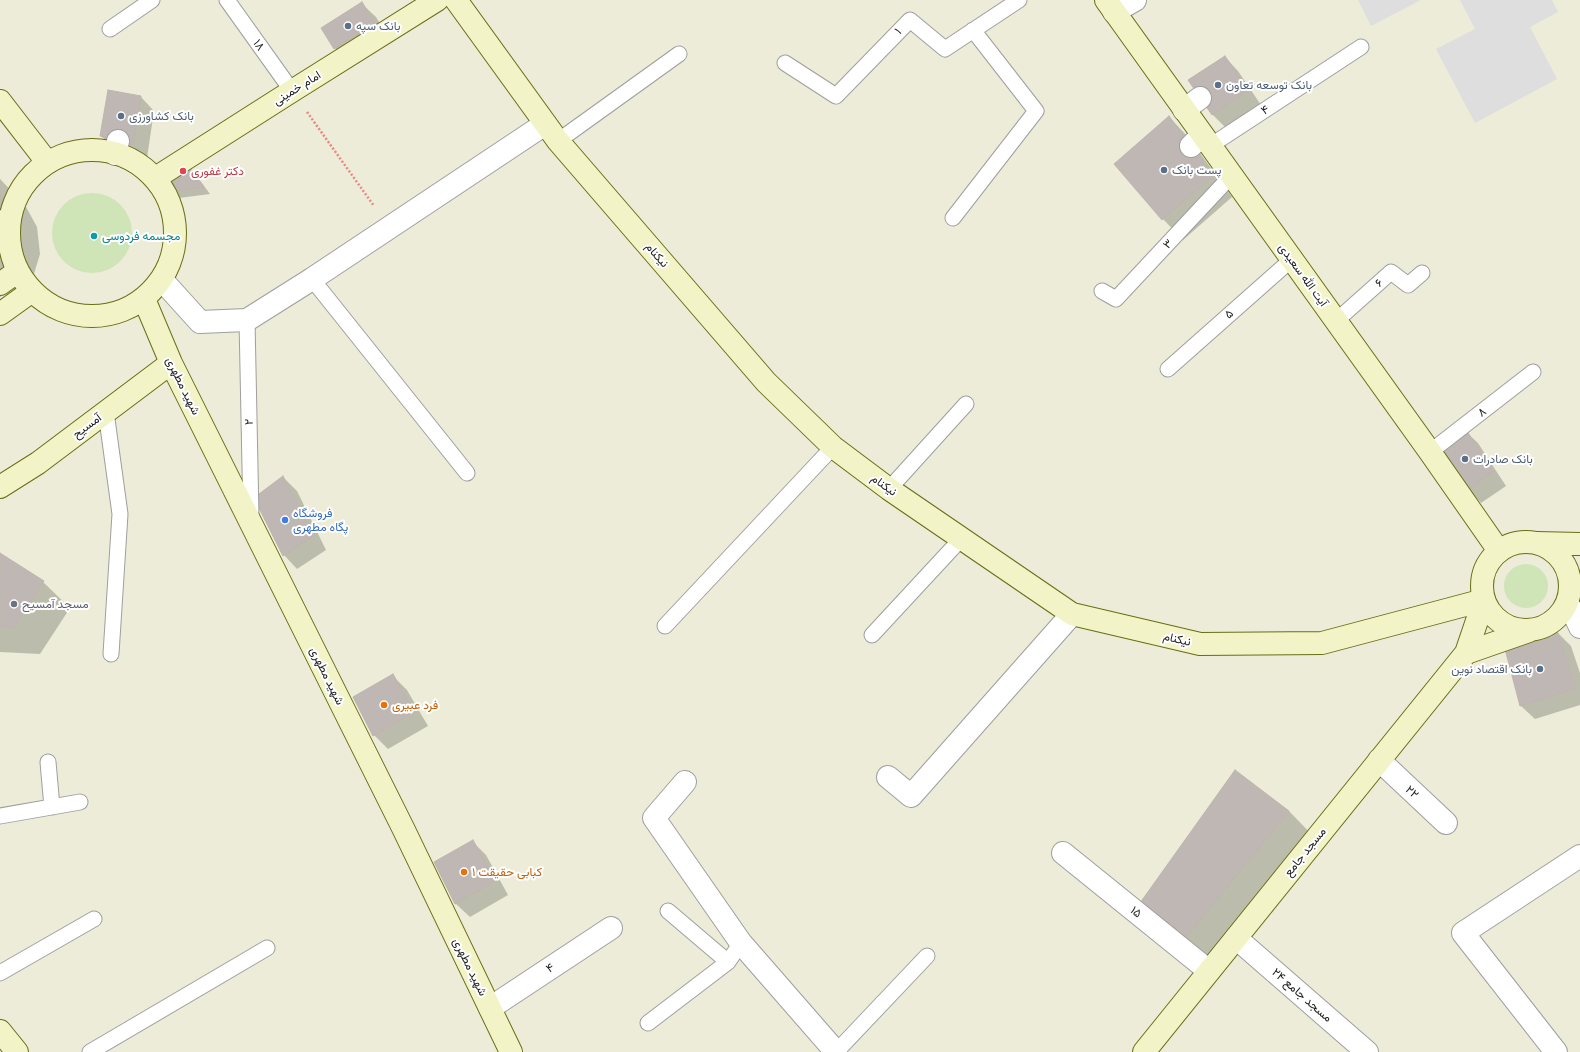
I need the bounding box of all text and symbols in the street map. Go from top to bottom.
place label: بانک سپه [356,19,400,33]
marker: بانک سپه [343,21,353,31]
street label: ۱ [892,25,904,37]
street label: ۱۸ [250,37,268,53]
street label: امام خمینی [270,68,324,108]
place label: بانک توسعه تعاون [1226,78,1312,92]
marker: بانک توسعه تعاون [1213,80,1223,90]
street label: ۴ [1258,102,1272,118]
place label: بانک کشاورزی [129,109,194,123]
marker: بانک کشاورزی [116,111,126,121]
place label: پست بانک [1172,163,1221,177]
place label: دکتر غفوری [191,164,244,178]
marker: پست بانک [1159,165,1169,175]
marker: دکتر غفوری [178,166,188,176]
place label: مجسمه فردوسی [102,229,180,243]
marker: مجسمه فردوسی [89,231,99,241]
street label: ۳ [1160,236,1176,252]
street label: نیکنام [642,240,672,270]
street label: آیت الله سعیدی [1275,241,1331,309]
street label: ۶ [1372,276,1386,290]
street label: ۵ [1222,306,1236,322]
street label: شهید مطهری [163,355,203,417]
street label: ۸ [1475,404,1489,420]
street label: آمسیح [70,410,104,442]
street label: ۲ [242,419,256,425]
place label: بانک صادرات [1473,452,1533,466]
marker: بانک صادرات [1460,454,1470,464]
street label: نیکنام [868,471,900,499]
place label: فروشگاه پگاه مطهری [293,506,348,534]
marker: فروشگاه پگاه مطهری [280,515,290,525]
place label: مسجد آمسیح [22,597,89,611]
marker: مسجد آمسیح [9,599,19,609]
street label: نیکنام [1162,629,1192,649]
street label: شهید مطهری [307,645,347,707]
place label: بانک اقتصاد نوین [1451,662,1532,676]
marker: بانک اقتصاد نوین [1535,664,1545,674]
place label: فرد عبیری [392,698,438,712]
marker: فرد عبیری [379,700,389,710]
street label: ۲۲ [1402,782,1422,802]
street label: مسجد جامع [1281,825,1329,879]
place label: کبابی حقیقت ۱ [472,865,542,879]
marker: کبابی حقیقت ۱ [459,867,469,877]
street label: ۱۵ [1127,903,1145,921]
street label: شهید مطهری [450,936,490,998]
street label: ۴ [543,960,557,976]
street label: ۲۴ مسجد جامع [1269,965,1335,1025]

